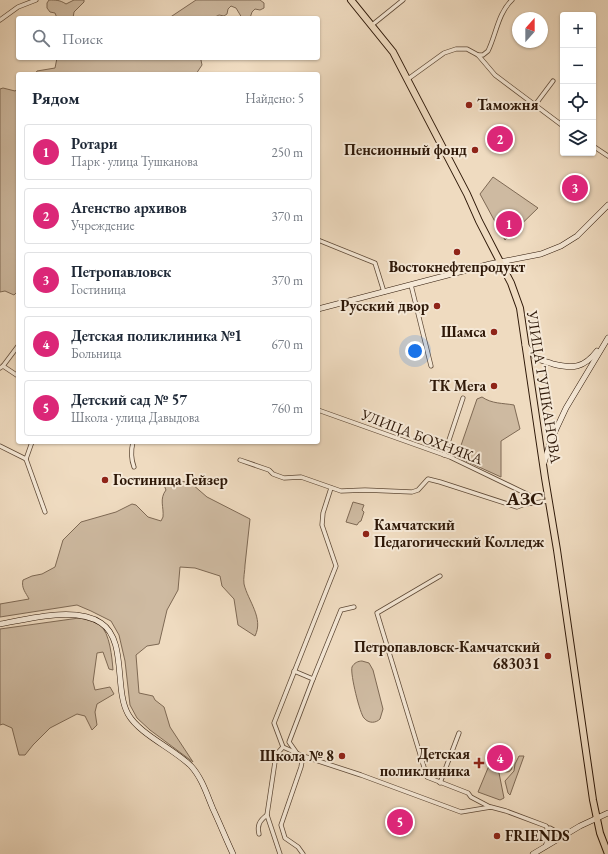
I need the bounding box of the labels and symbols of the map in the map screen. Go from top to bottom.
north arrow [512,12,548,48]
place label: Таможня [477,95,539,114]
marker: Таможня [464,100,474,110]
pin: 2 [487,124,513,154]
place label: Пенсионный фонд [344,140,467,159]
marker: Пенсионный фонд [470,145,480,155]
pin: 3 [562,173,588,203]
pin: 1 [496,209,522,239]
marker: Востокнефтепродукт [452,247,462,257]
place label: Востокнефтепродукт [389,257,526,276]
place label: Русский двор [340,296,429,315]
marker: Русский двор [432,301,442,311]
street label: УЛИЦА ТУШКАНОВА [523,308,566,465]
place label: Шамса [441,322,486,341]
marker: Шамса [489,327,499,337]
your location [405,341,425,361]
place label: ТК Мега [429,376,486,395]
marker: ТК Мега [489,381,499,391]
street label: УЛИЦА БОХНЯКА [358,404,486,469]
place label: Гостиница Гейзер [113,470,228,489]
marker: Гостиница Гейзер [100,475,110,485]
district label: АЗС [505,486,544,511]
place label: Камчатский Педагогический Колледж [374,515,544,551]
marker: Камчатский Педагогический Колледж [361,529,371,539]
place label: Петропавловск-Камчатский 683031 [354,637,540,673]
marker: Петропавловск-Камчатский 683031 [543,651,553,661]
pin: 4 [487,743,513,773]
place label: Детская поликлиника [380,744,470,780]
place label: Школа № 8 [260,746,334,765]
marker: Школа № 8 [337,751,347,761]
marker: Детская поликлиника [473,757,485,769]
pin: 5 [387,807,413,837]
place label: FRIENDS [505,826,570,845]
marker: FRIENDS [492,831,502,841]

